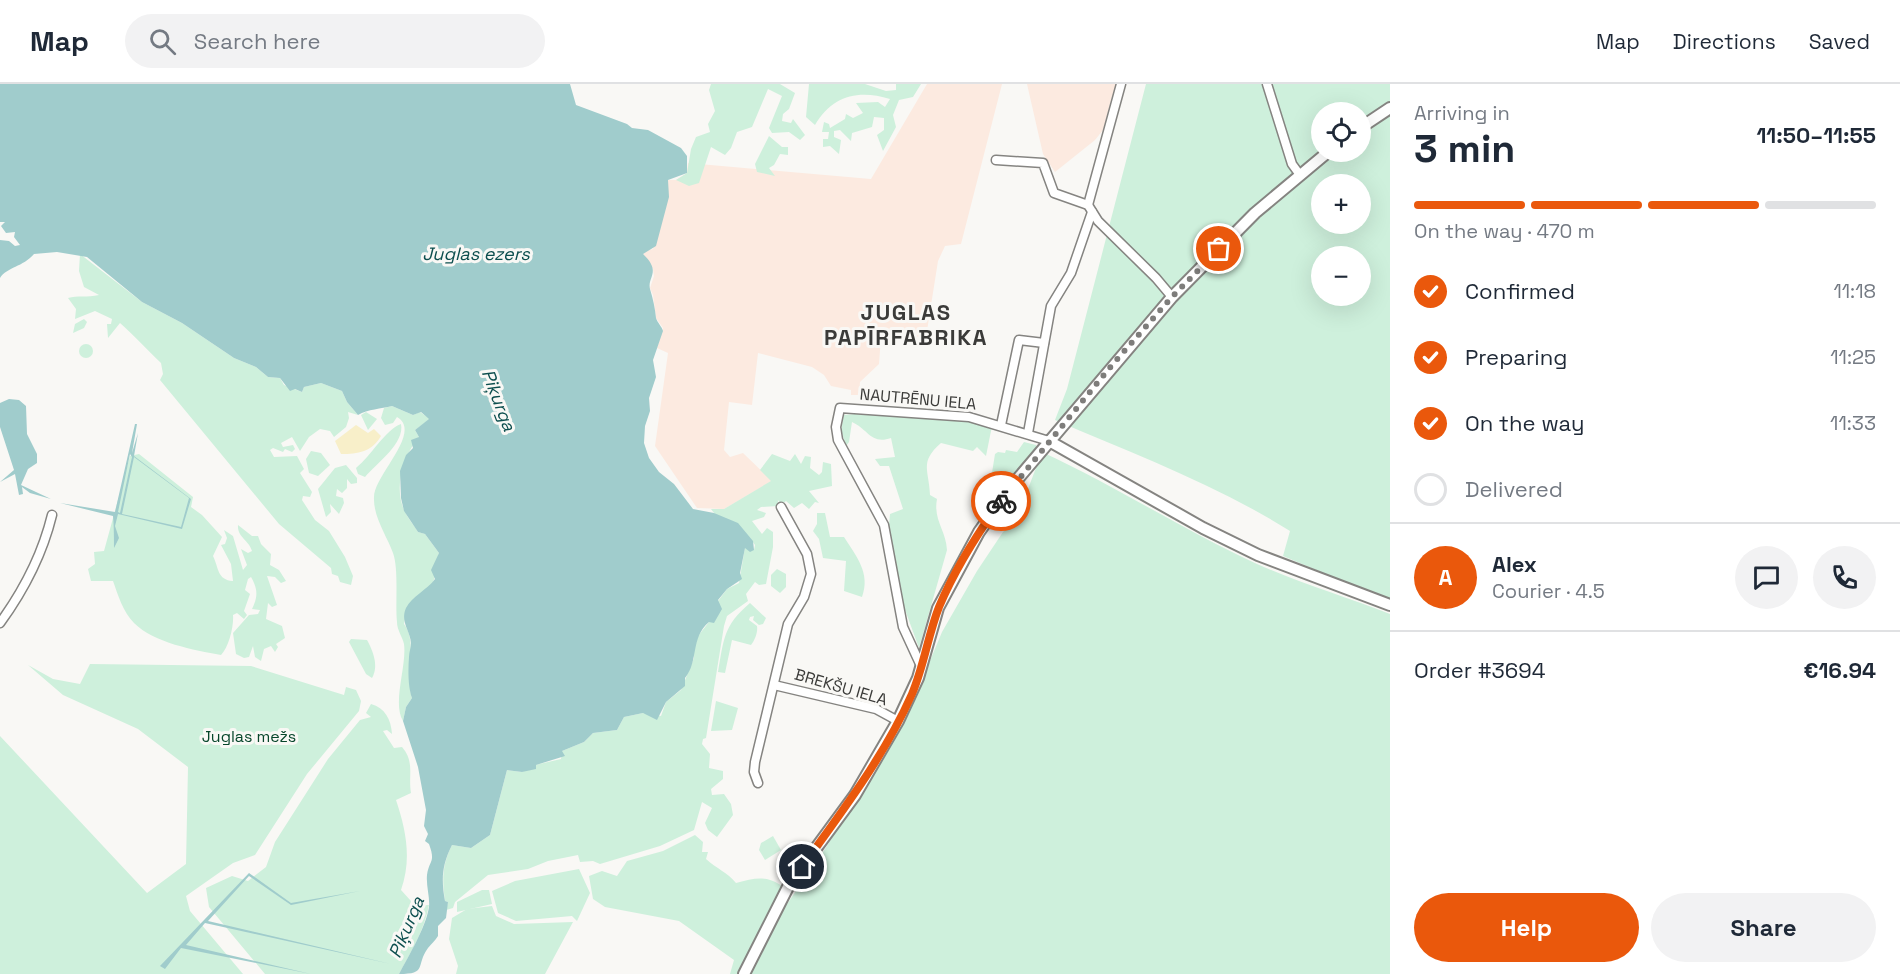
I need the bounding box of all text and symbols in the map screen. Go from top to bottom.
search box [125,14,545,68]
text: Map [30,23,89,59]
icon: search [146,25,179,58]
text: Search here [194,27,321,55]
text: Map [1596,28,1640,55]
text: Directions [1673,28,1776,55]
text: Saved [1809,28,1870,55]
text: Arriving in [1414,100,1510,126]
map controls [1311,102,1371,306]
button: locate [1311,102,1371,162]
text: 11:50–11:55 [1756,121,1876,149]
text: 3 min [1414,124,1515,173]
button: + [1311,174,1371,234]
text: On the way · 470 m [1414,218,1595,244]
pin [1193,223,1244,274]
icon: bag [1202,232,1235,265]
water label: Juglas ezers [422,242,530,265]
button: − [1311,246,1371,306]
icon: check [1414,275,1447,308]
text: Confirmed [1465,277,1575,305]
text: 11:18 [1833,278,1876,304]
district label: JUGLAS PAPĪRFABRIKA [824,298,988,351]
icon: check [1414,341,1447,374]
text: Preparing [1465,343,1567,371]
text: 11:25 [1830,344,1876,370]
water label: Piķurga [477,366,521,435]
street label: NAUTRĒNU IELA [859,383,977,415]
icon: check [1414,407,1447,440]
text: On the way [1465,409,1584,437]
text: 11:33 [1830,410,1876,436]
courier [971,471,1031,531]
text: Delivered [1465,475,1563,503]
icon: bike [985,485,1018,518]
button: chat [1735,546,1798,609]
button: phone [1813,546,1876,609]
text: Alex [1492,550,1537,578]
text: A [1439,563,1452,591]
text: Courier · 4.5 [1492,578,1605,604]
text: Order #3694 [1414,656,1546,684]
text: €16.94 [1803,656,1876,684]
street label: BREKŠU IELA [792,664,890,710]
park label: Juglas mežs [202,726,296,747]
pin [776,841,827,892]
icon: home [785,850,818,883]
water label: Piķurga [383,892,429,961]
button: Help [1414,893,1639,962]
button: Share [1651,893,1876,962]

